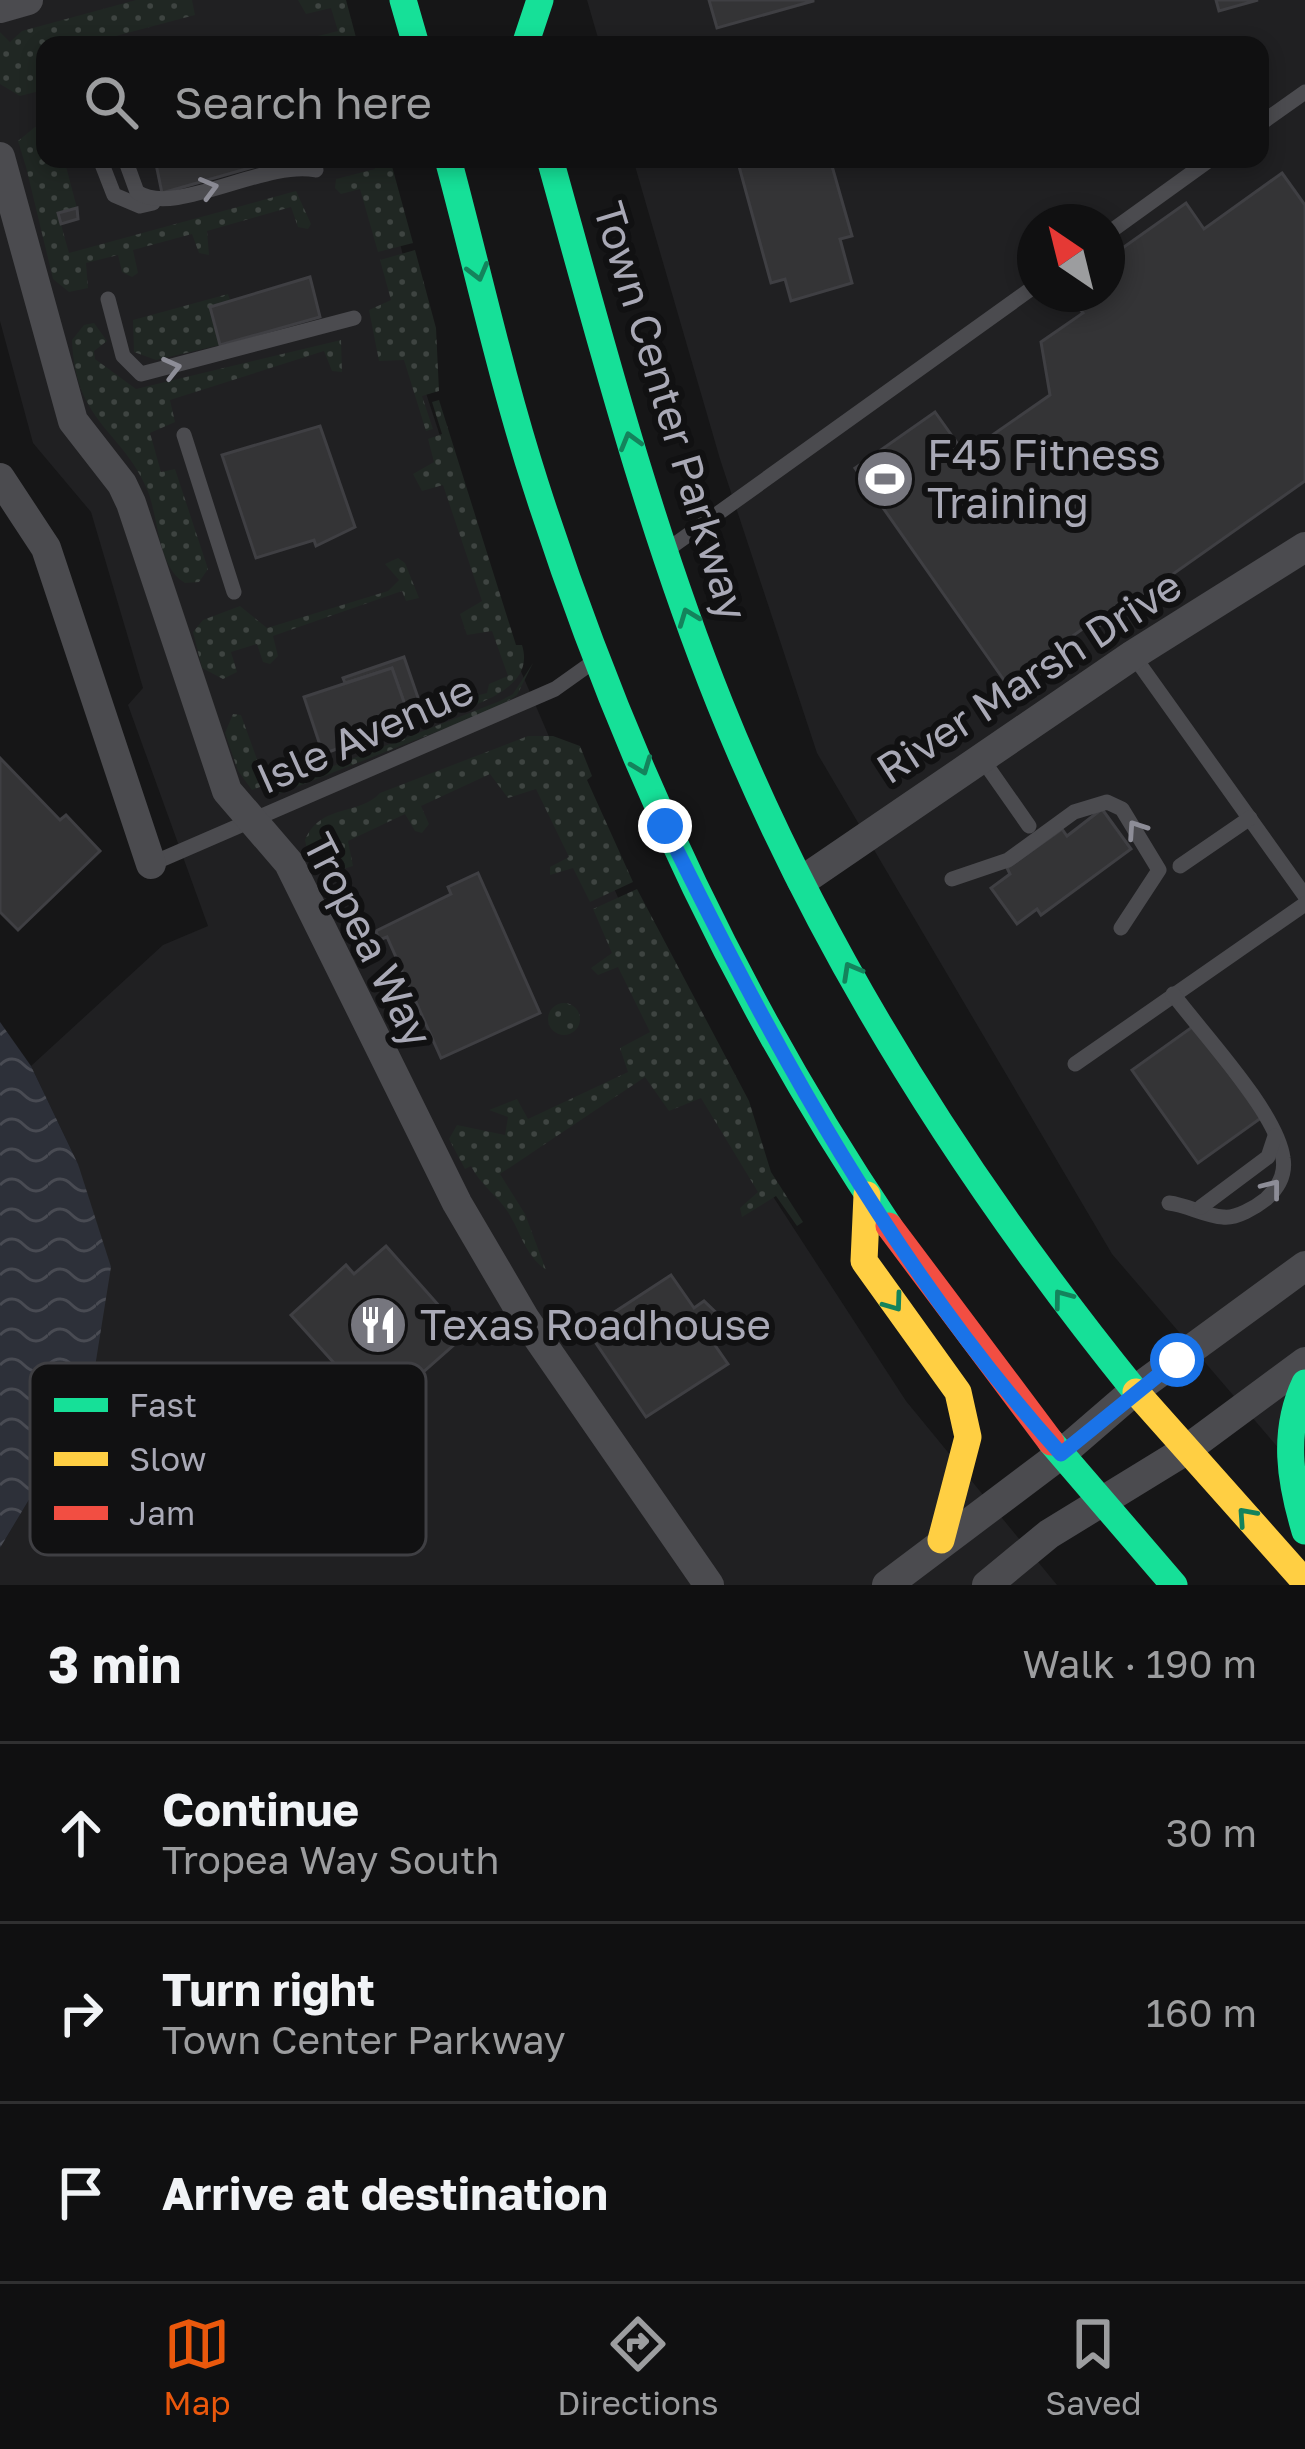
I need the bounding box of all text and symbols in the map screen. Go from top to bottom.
search box [36,36,1269,168]
icon: search [78,69,144,135]
text: Search here [174,75,432,129]
one-way arrow [198,177,218,202]
street label: Town Center Parkway [585,196,759,626]
north arrow [1017,204,1125,312]
one-way arrow [463,261,488,282]
one-way arrow [161,357,181,382]
place label: F45 Fitness Training [927,429,1160,527]
one-way arrow [619,431,644,452]
sports icon: F45 Fitness Training [854,448,916,510]
street label: River Marsh Drive [867,559,1190,793]
one-way arrow [677,608,702,629]
street label: Isle Avenue [249,663,481,803]
one-way arrow [628,754,653,775]
route end [638,799,692,853]
one-way arrow [1128,820,1150,842]
street label: Tropea Way [294,824,444,1055]
one-way arrow [842,963,865,984]
one-way arrow [1257,1179,1279,1201]
one-way arrow [880,1290,902,1312]
one-way arrow [1055,1290,1077,1312]
restaurant icon: Texas Roadhouse [347,1294,409,1356]
place label: Texas Roadhouse [420,1299,771,1349]
route start [1150,1333,1204,1387]
legend [30,1363,426,1555]
text: Fast [129,1385,197,1424]
text: Slow [129,1439,207,1478]
text: Jam [129,1493,195,1532]
one-way arrow [1239,1508,1260,1529]
text: 3 min [48,1633,181,1694]
text: Walk · 190 m [1022,1640,1257,1687]
text: Continue [162,1782,359,1836]
icon: ahead [48,1800,114,1866]
text: 30 m [1166,1809,1257,1856]
text: Tropea Way South [162,1836,500,1883]
text: Turn right [162,1962,375,2016]
icon: right [48,1980,114,2046]
text: 160 m [1146,1989,1257,2036]
text: Town Center Parkway [162,2016,566,2063]
icon: arrive [48,2160,114,2226]
text: Arrive at destination [162,2166,608,2220]
tab: Map [163,2311,231,2422]
tab: Directions [557,2311,719,2422]
tab: Saved [1045,2311,1142,2422]

